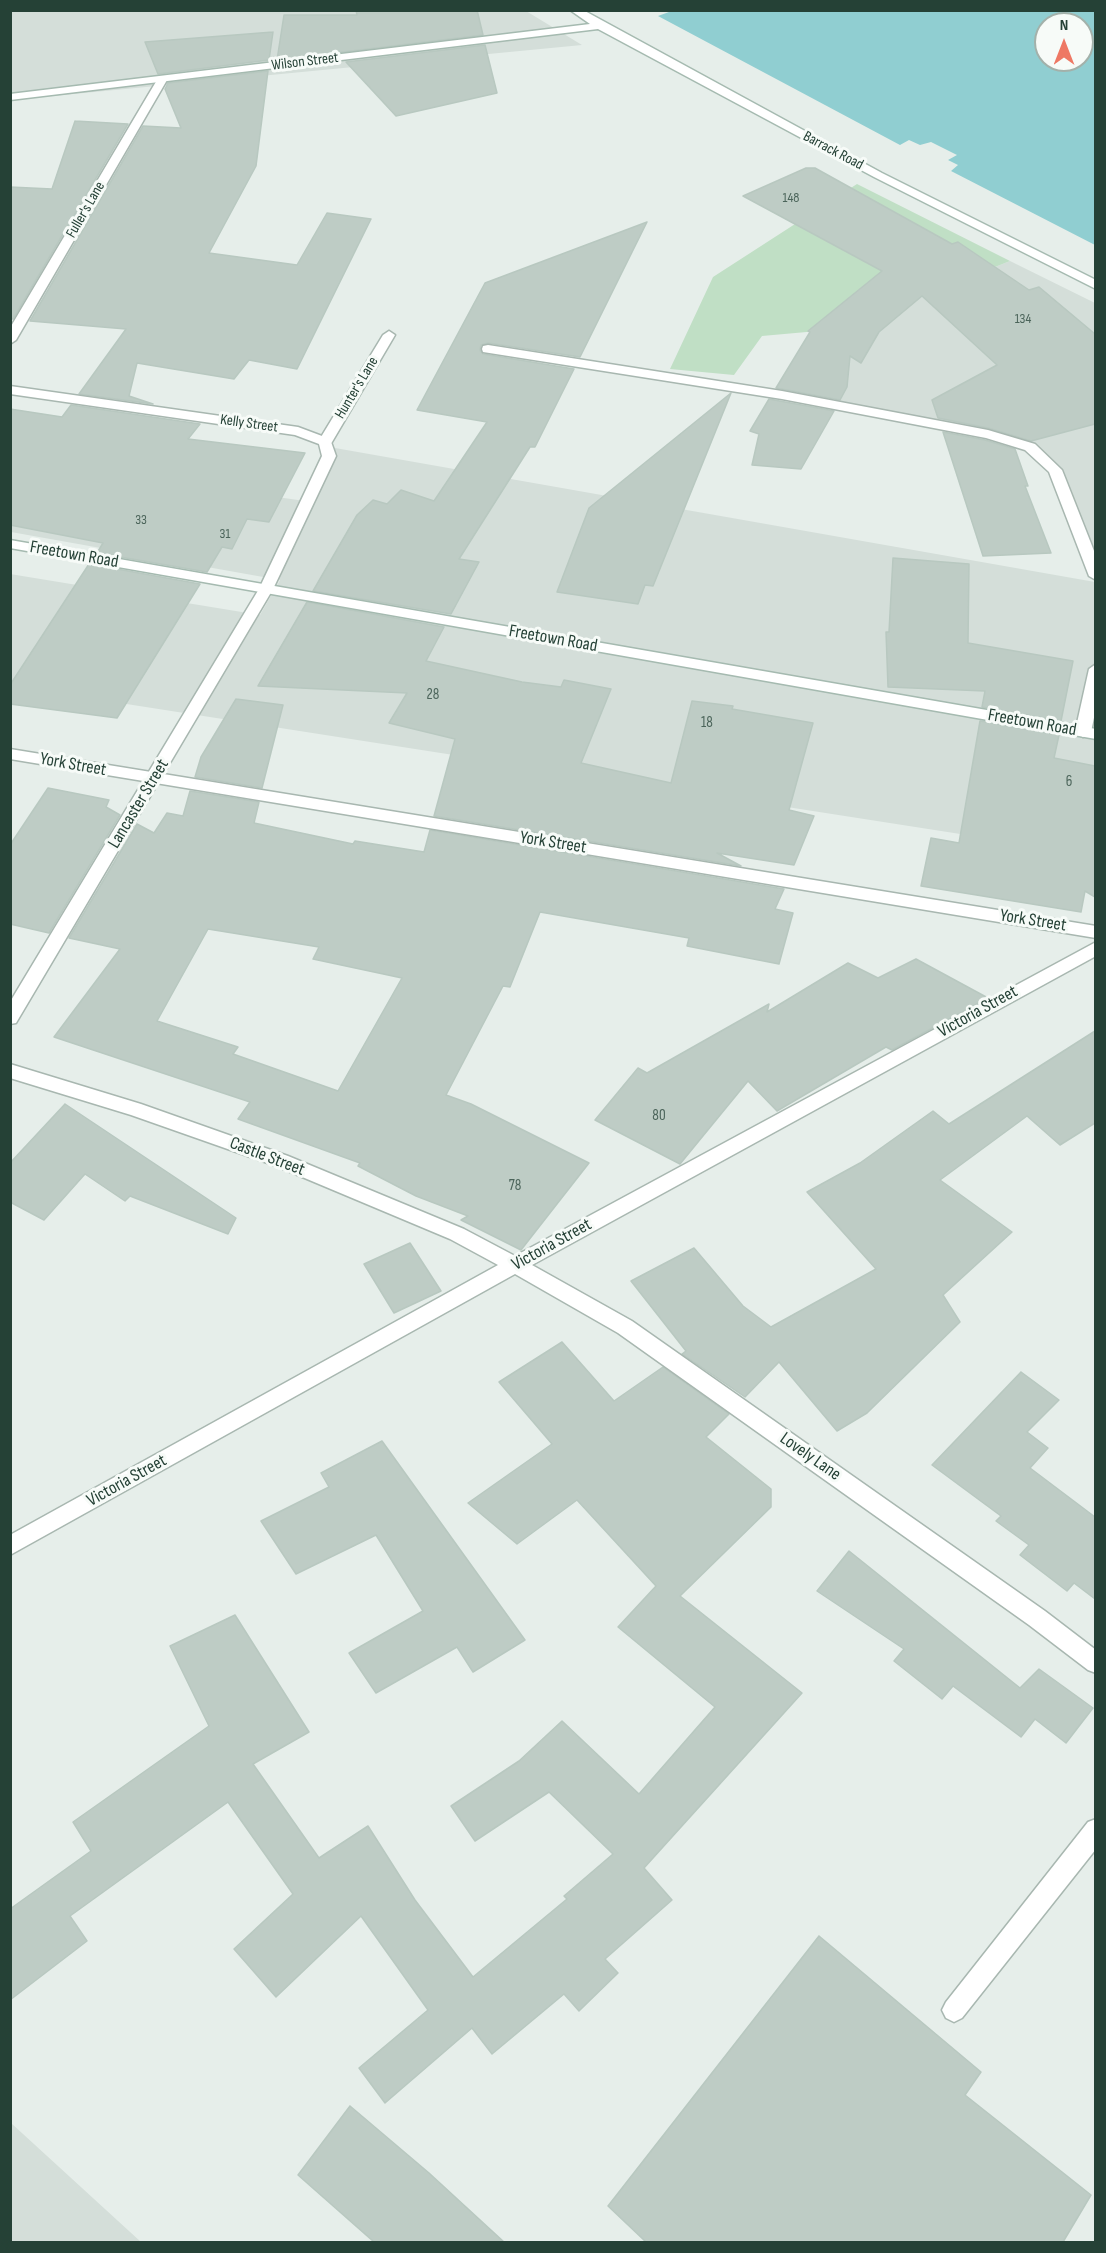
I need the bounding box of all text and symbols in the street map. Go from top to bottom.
north arrow [1034,12,1094,72]
text: N [1060,16,1068,35]
street label: Wilson Street [270,49,340,75]
street label: Barrack Road [800,128,866,174]
street label: Fuller's Lane [63,179,109,241]
house number: 148 [783,190,799,206]
house number: 134 [1015,311,1031,327]
street label: Hunter's Lane [331,354,383,422]
street label: Kelly Street [219,411,279,437]
house number: 33 [135,512,147,528]
house number: 31 [220,526,230,542]
street label: Freetown Road [28,537,120,573]
street label: Freetown Road [507,621,599,657]
house number: 28 [427,686,439,704]
street label: Freetown Road [986,705,1078,741]
house number: 18 [701,714,713,732]
street label: York Street [38,749,108,781]
street label: Lancaster Street [104,755,174,853]
house number: 6 [1066,773,1072,791]
street label: York Street [518,827,588,859]
street label: York Street [998,905,1068,937]
street label: Victoria Street [934,981,1022,1043]
house number: 80 [652,1107,666,1125]
street label: Castle Street [226,1133,308,1181]
house number: 78 [509,1177,521,1195]
street label: Victoria Street [508,1214,596,1276]
street label: Lovely Lane [775,1428,845,1486]
street label: Victoria Street [83,1450,171,1512]

